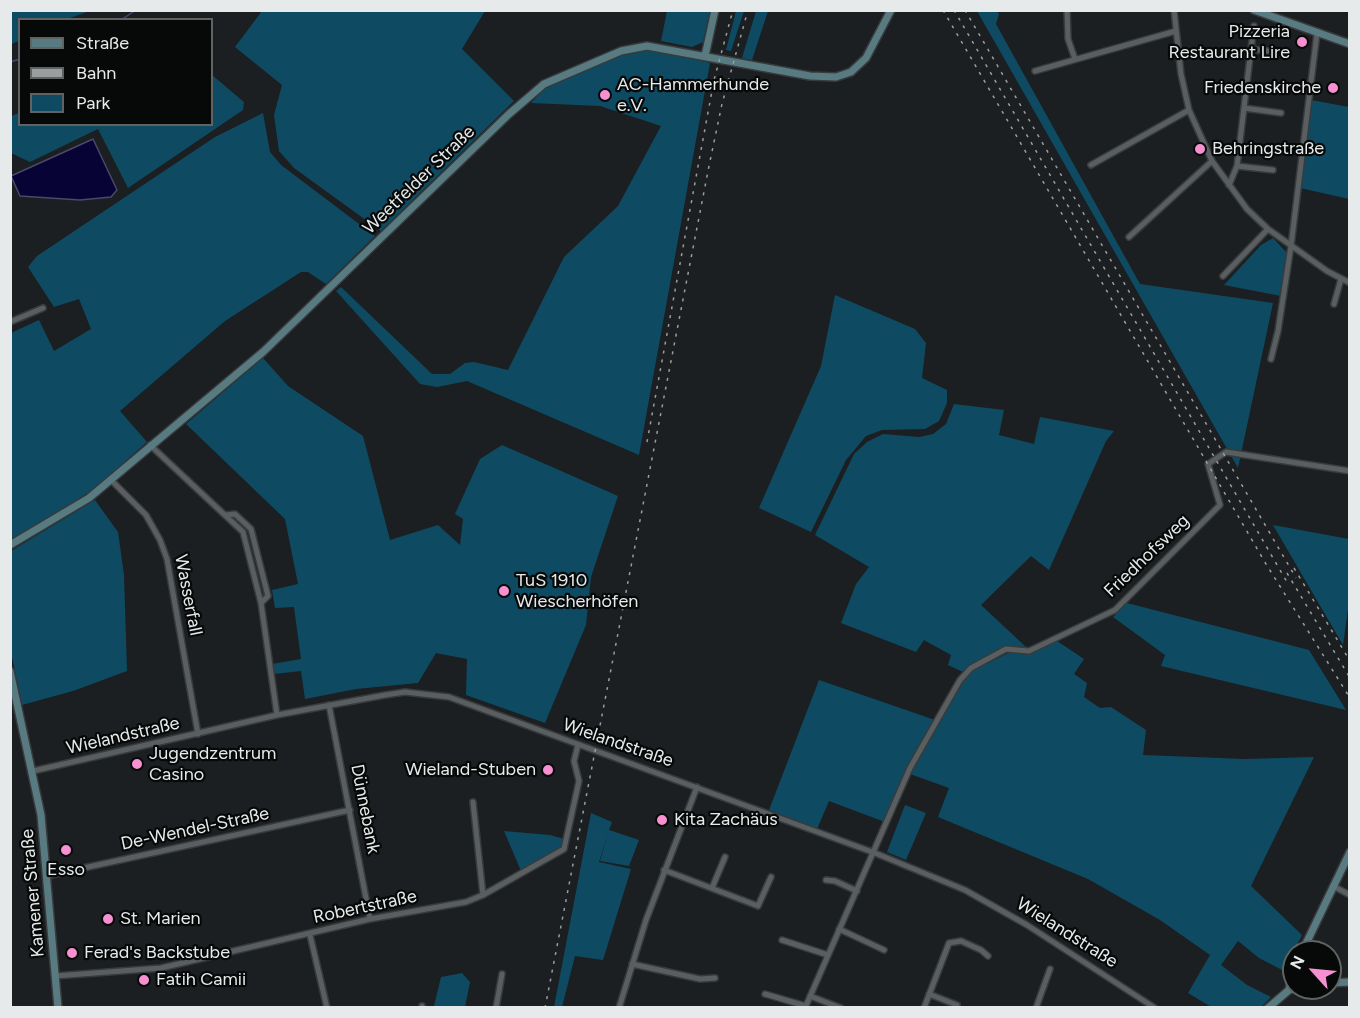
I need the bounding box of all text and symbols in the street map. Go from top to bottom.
legend [18,18,213,126]
place label: Pizzeria Restaurant Lire [1169,21,1290,63]
text: Straße [76,32,129,54]
marker: Pizzeria Restaurant Lire [1295,35,1309,49]
text: Bahn [76,62,116,84]
place label: AC-Hammerhunde e.V. [617,74,769,116]
place label: Friedenskirche [1204,77,1321,99]
marker: Friedenskirche [1326,81,1340,95]
marker: AC-Hammerhunde e.V. [598,88,612,102]
text: Park [76,92,110,114]
street label: Weetfelder Straße [358,121,480,239]
place label: Behringstraße [1212,138,1324,160]
marker: Behringstraße [1193,142,1207,156]
street label: Friedhofsweg [1100,510,1194,602]
street label: Wasserfall [170,553,206,637]
place label: TuS 1910 Wiescherhöfen [516,570,638,612]
marker: TuS 1910 Wiescherhöfen [497,584,511,598]
street label: Wielandstraße [64,712,182,760]
street label: Wielandstraße [560,714,676,772]
place label: Jugendzentrum Casino [149,743,276,786]
marker: Jugendzentrum Casino [130,757,144,771]
place label: Wieland-Stuben [405,759,536,781]
street label: Dünnebank [346,762,384,856]
marker: Wieland-Stuben [541,763,555,777]
street label: De-Wendel-Straße [119,803,271,855]
place label: Kita Zachäus [674,809,778,831]
marker: Kita Zachäus [655,813,669,827]
street label: Kamener Straße [17,828,49,958]
marker: Esso [59,843,73,857]
place label: Esso [47,859,85,881]
street label: Robertstraße [311,885,419,929]
street label: Wielandstraße [1012,893,1122,973]
place label: St. Marien [120,908,201,930]
marker: St. Marien [101,912,115,926]
north arrow [1282,940,1342,1000]
place label: Ferad's Backstube [84,942,230,964]
marker: Ferad's Backstube [65,946,79,960]
text: N [1286,953,1309,972]
place label: Fatih Camii [156,969,246,991]
marker: Fatih Camii [137,973,151,987]

